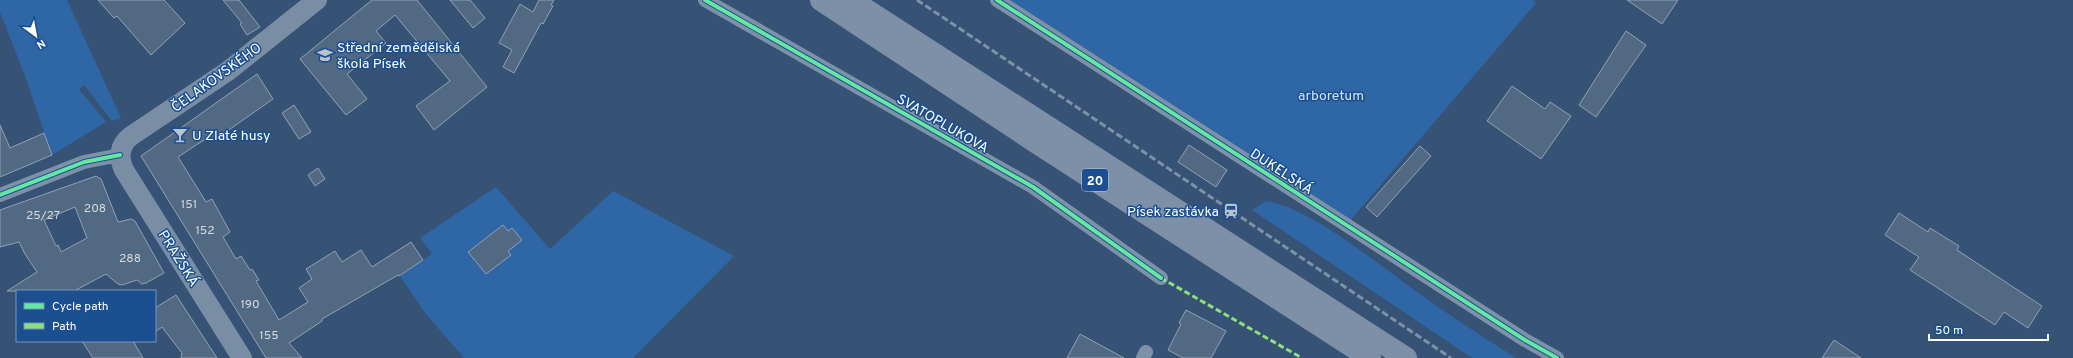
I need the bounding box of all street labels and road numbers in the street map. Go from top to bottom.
street label: ČELAKOVSKÉHO [168,39,265,117]
street label: SVATOPLUKOVA [893,91,991,157]
street label: DUKELSKÁ [1247,145,1316,199]
road number: 20 [1082,169,1108,191]
street label: PRAŽSKÁ [154,227,203,290]

